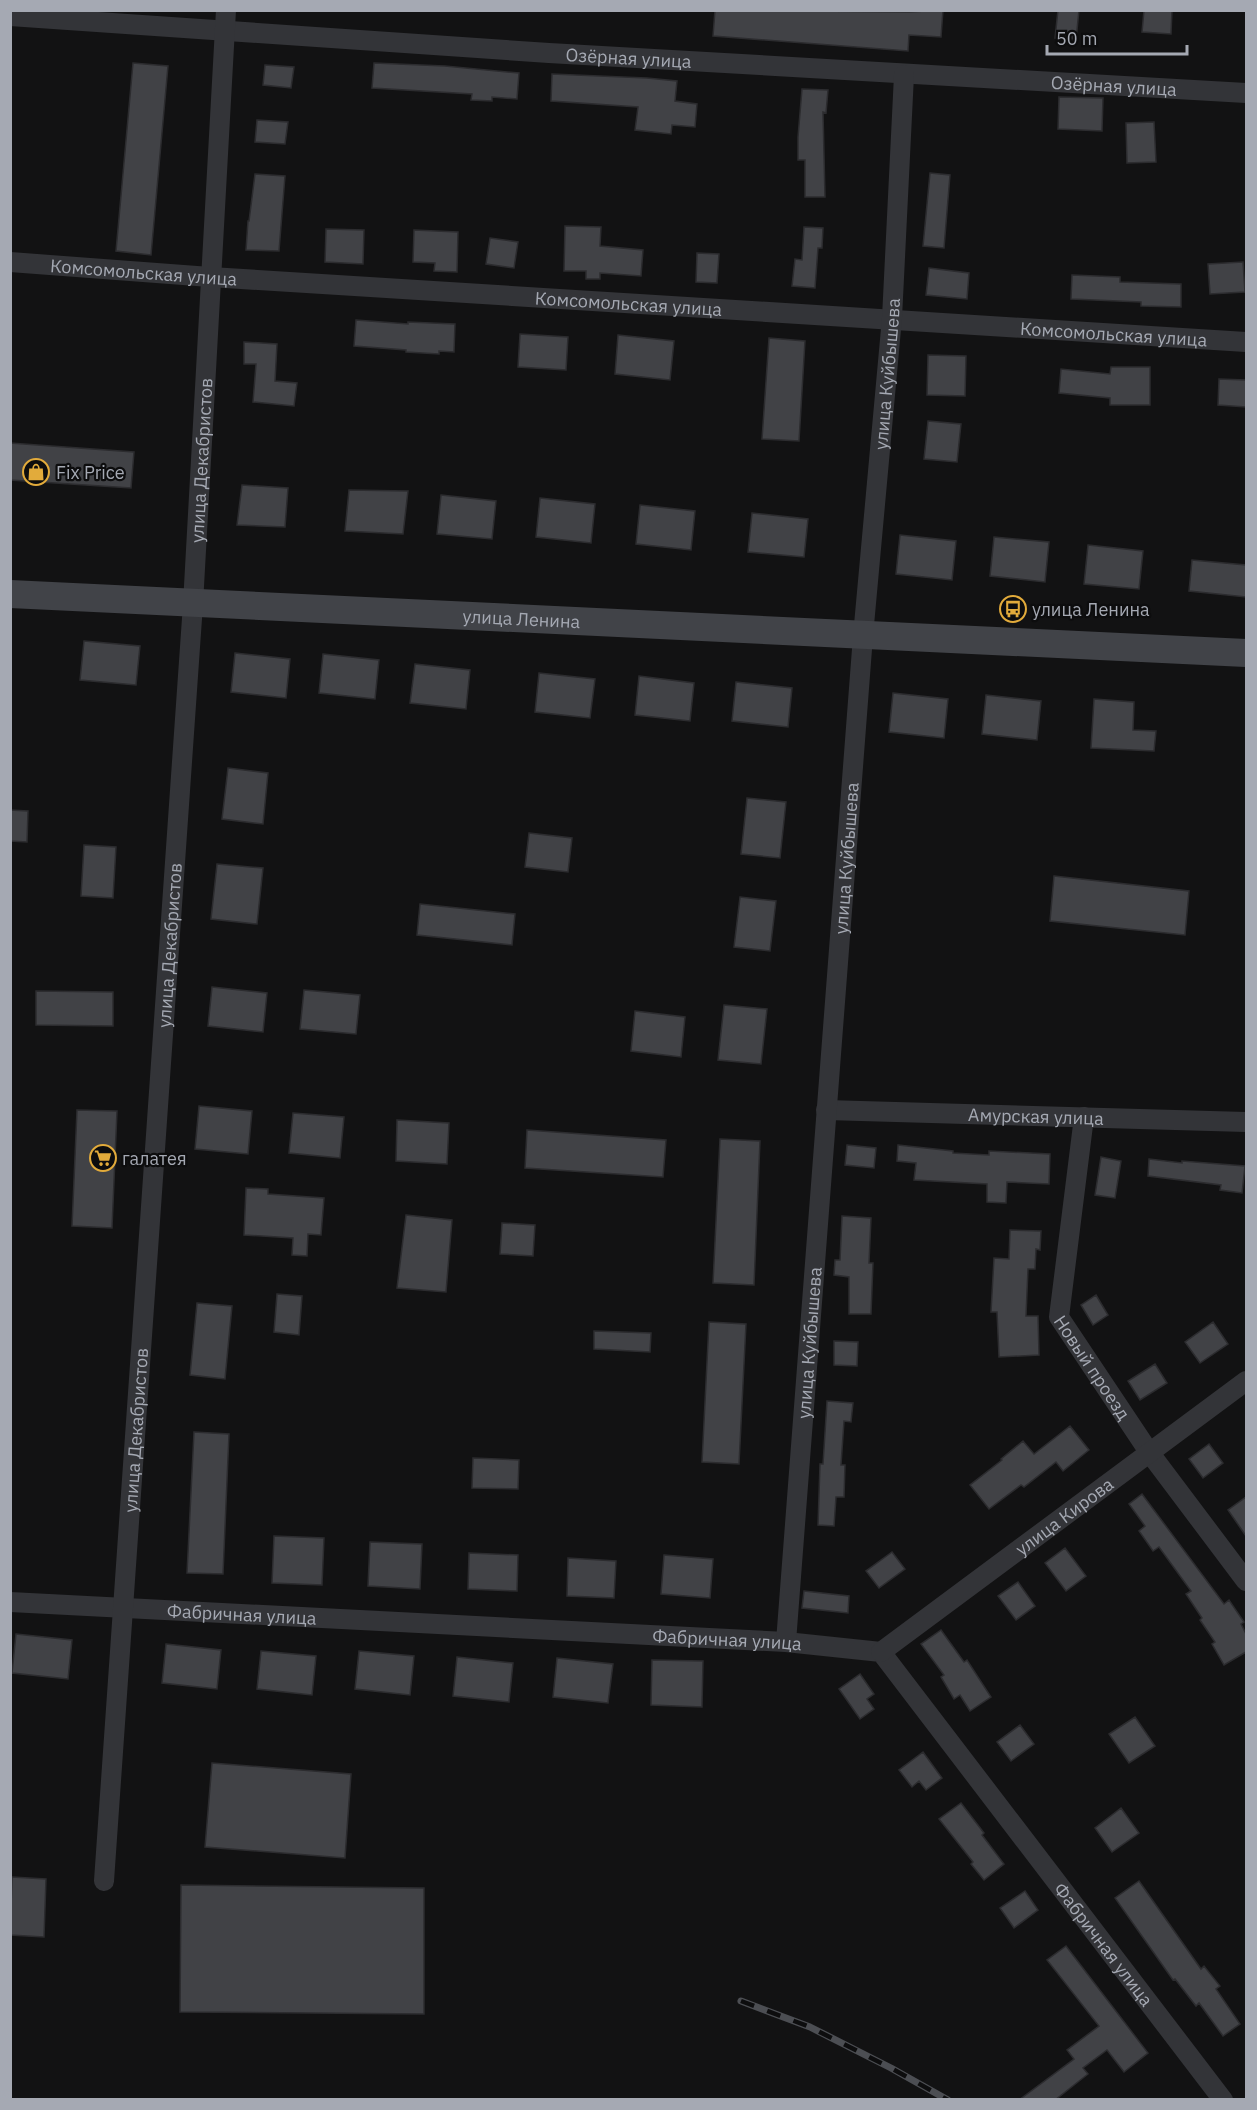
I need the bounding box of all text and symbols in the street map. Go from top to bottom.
scale bar [1047,18,1186,56]
text: 50 m [1056,27,1098,50]
street label: Озёрная улица [565,42,693,73]
street label: Озёрная улица [1050,70,1178,101]
street label: Комсомольская улица [49,254,238,290]
street label: Комсомольская улица [534,286,723,321]
street label: улица Куйбышева [869,297,904,451]
street label: Комсомольская улица [1019,316,1208,351]
street label: улица Декабристов [185,377,217,543]
shop icon: Fix Price [21,457,51,487]
place label: Fix Price [56,461,125,484]
bus stop icon: улица Ленина [998,594,1028,624]
place label: улица Ленина [1032,598,1150,621]
street label: улица Ленина [462,604,581,633]
street label: улица Куйбышева [829,781,863,935]
street label: улица Декабристов [152,862,186,1028]
street label: Амурская улица [968,1103,1104,1129]
supermarket icon: галатея [88,1143,118,1173]
place label: галатея [122,1147,187,1170]
street label: улица Куйбышева [792,1266,826,1420]
street label: Новый проезд [1049,1310,1136,1424]
street label: улица Декабристов [118,1347,153,1513]
street label: улица Кирова [1010,1472,1118,1560]
street label: Фабричная улица [166,1599,317,1629]
street label: Фабричная улица [652,1624,803,1655]
street label: Фабричная улица [1049,1878,1159,2011]

